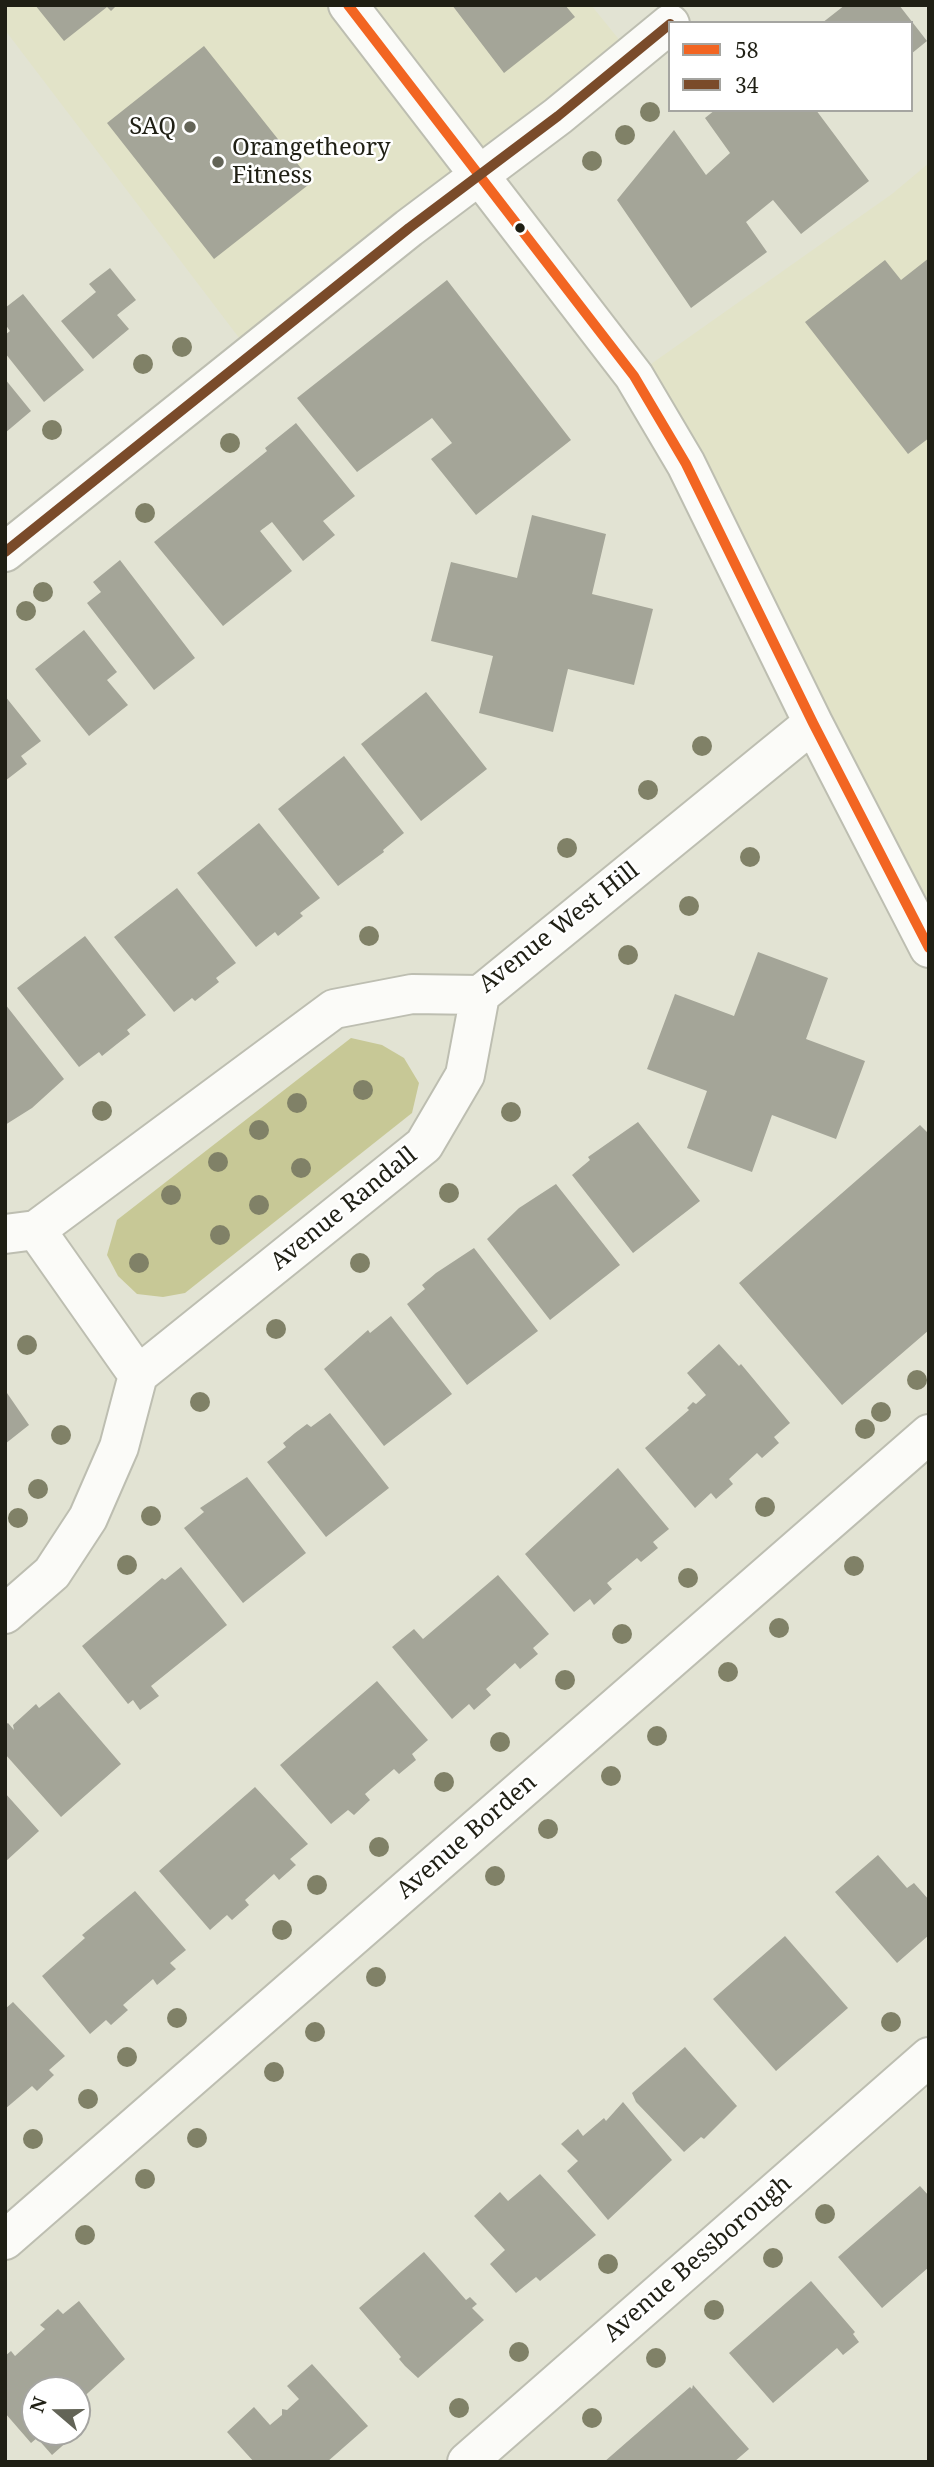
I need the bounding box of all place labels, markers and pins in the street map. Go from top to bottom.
place label: SAQ [129,113,176,141]
marker: SAQ [182,119,198,135]
place label: Orangetheory Fitness [232,134,391,190]
marker: Orangetheory Fitness [210,154,226,170]
unlabelled marker [513,221,527,235]

